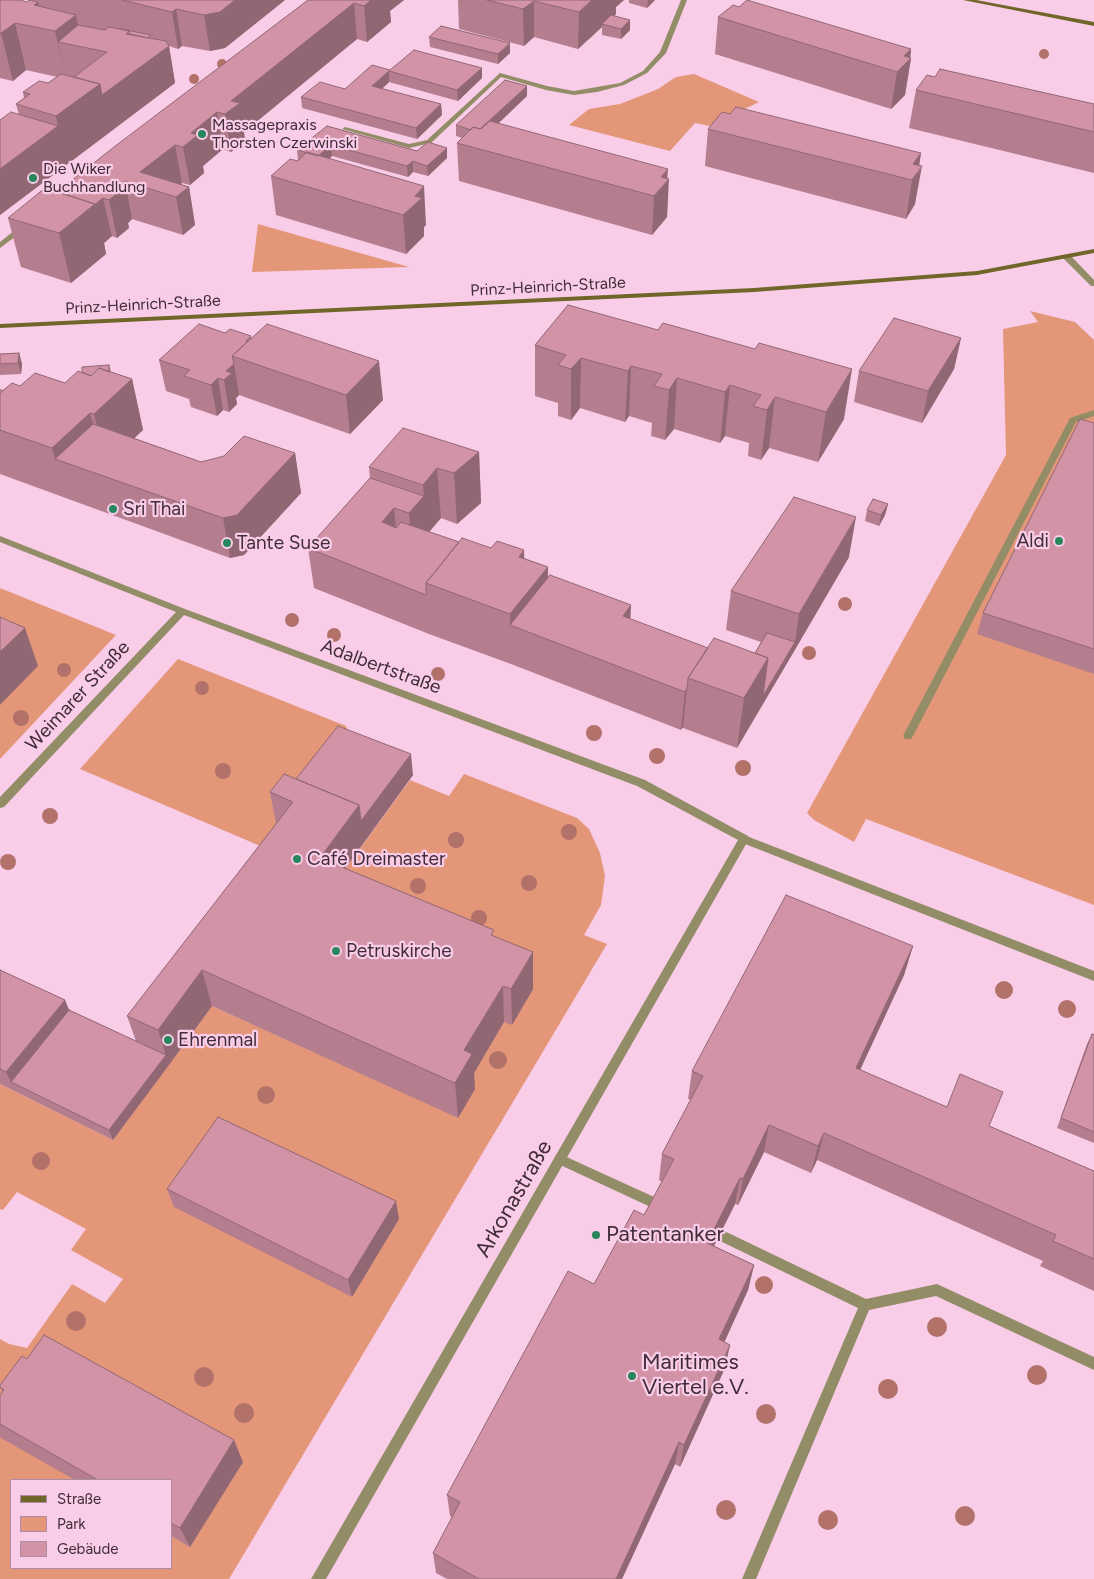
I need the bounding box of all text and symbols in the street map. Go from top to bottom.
place label: Massagepraxis Thorsten Czerwinski [212,115,357,153]
marker: Massagepraxis Thorsten Czerwinski [196,128,208,140]
place label: Die Wiker Buchhandlung [43,159,145,197]
marker: Die Wiker Buchhandlung [27,172,39,184]
street label: Prinz-Heinrich-Straße [470,273,626,301]
street label: Prinz-Heinrich-Straße [65,291,221,319]
place label: Sri Thai [123,498,185,520]
marker: Sri Thai [107,503,119,515]
place label: Aldi [1016,530,1049,552]
place label: Tante Suse [237,532,330,554]
marker: Aldi [1053,535,1065,547]
marker: Tante Suse [221,537,233,549]
street label: Adalbertstraße [318,635,444,699]
street label: Weimarer Straße [21,636,135,756]
place label: Café Dreimaster [307,848,445,870]
marker: Café Dreimaster [291,853,303,865]
place label: Petruskirche [346,940,452,962]
marker: Petruskirche [330,945,342,957]
place label: Ehrenmal [178,1029,257,1051]
marker: Ehrenmal [162,1034,174,1046]
street label: Arkonastraße [470,1136,558,1262]
place label: Patentanker [606,1222,724,1248]
marker: Patentanker [590,1229,602,1241]
place label: Maritimes Viertel e.V. [642,1350,749,1402]
marker: Maritimes Viertel e.V. [626,1370,638,1382]
legend [10,1479,172,1569]
text: Straße [57,1490,101,1508]
text: Park [57,1515,86,1533]
text: Gebäude [57,1540,118,1558]

